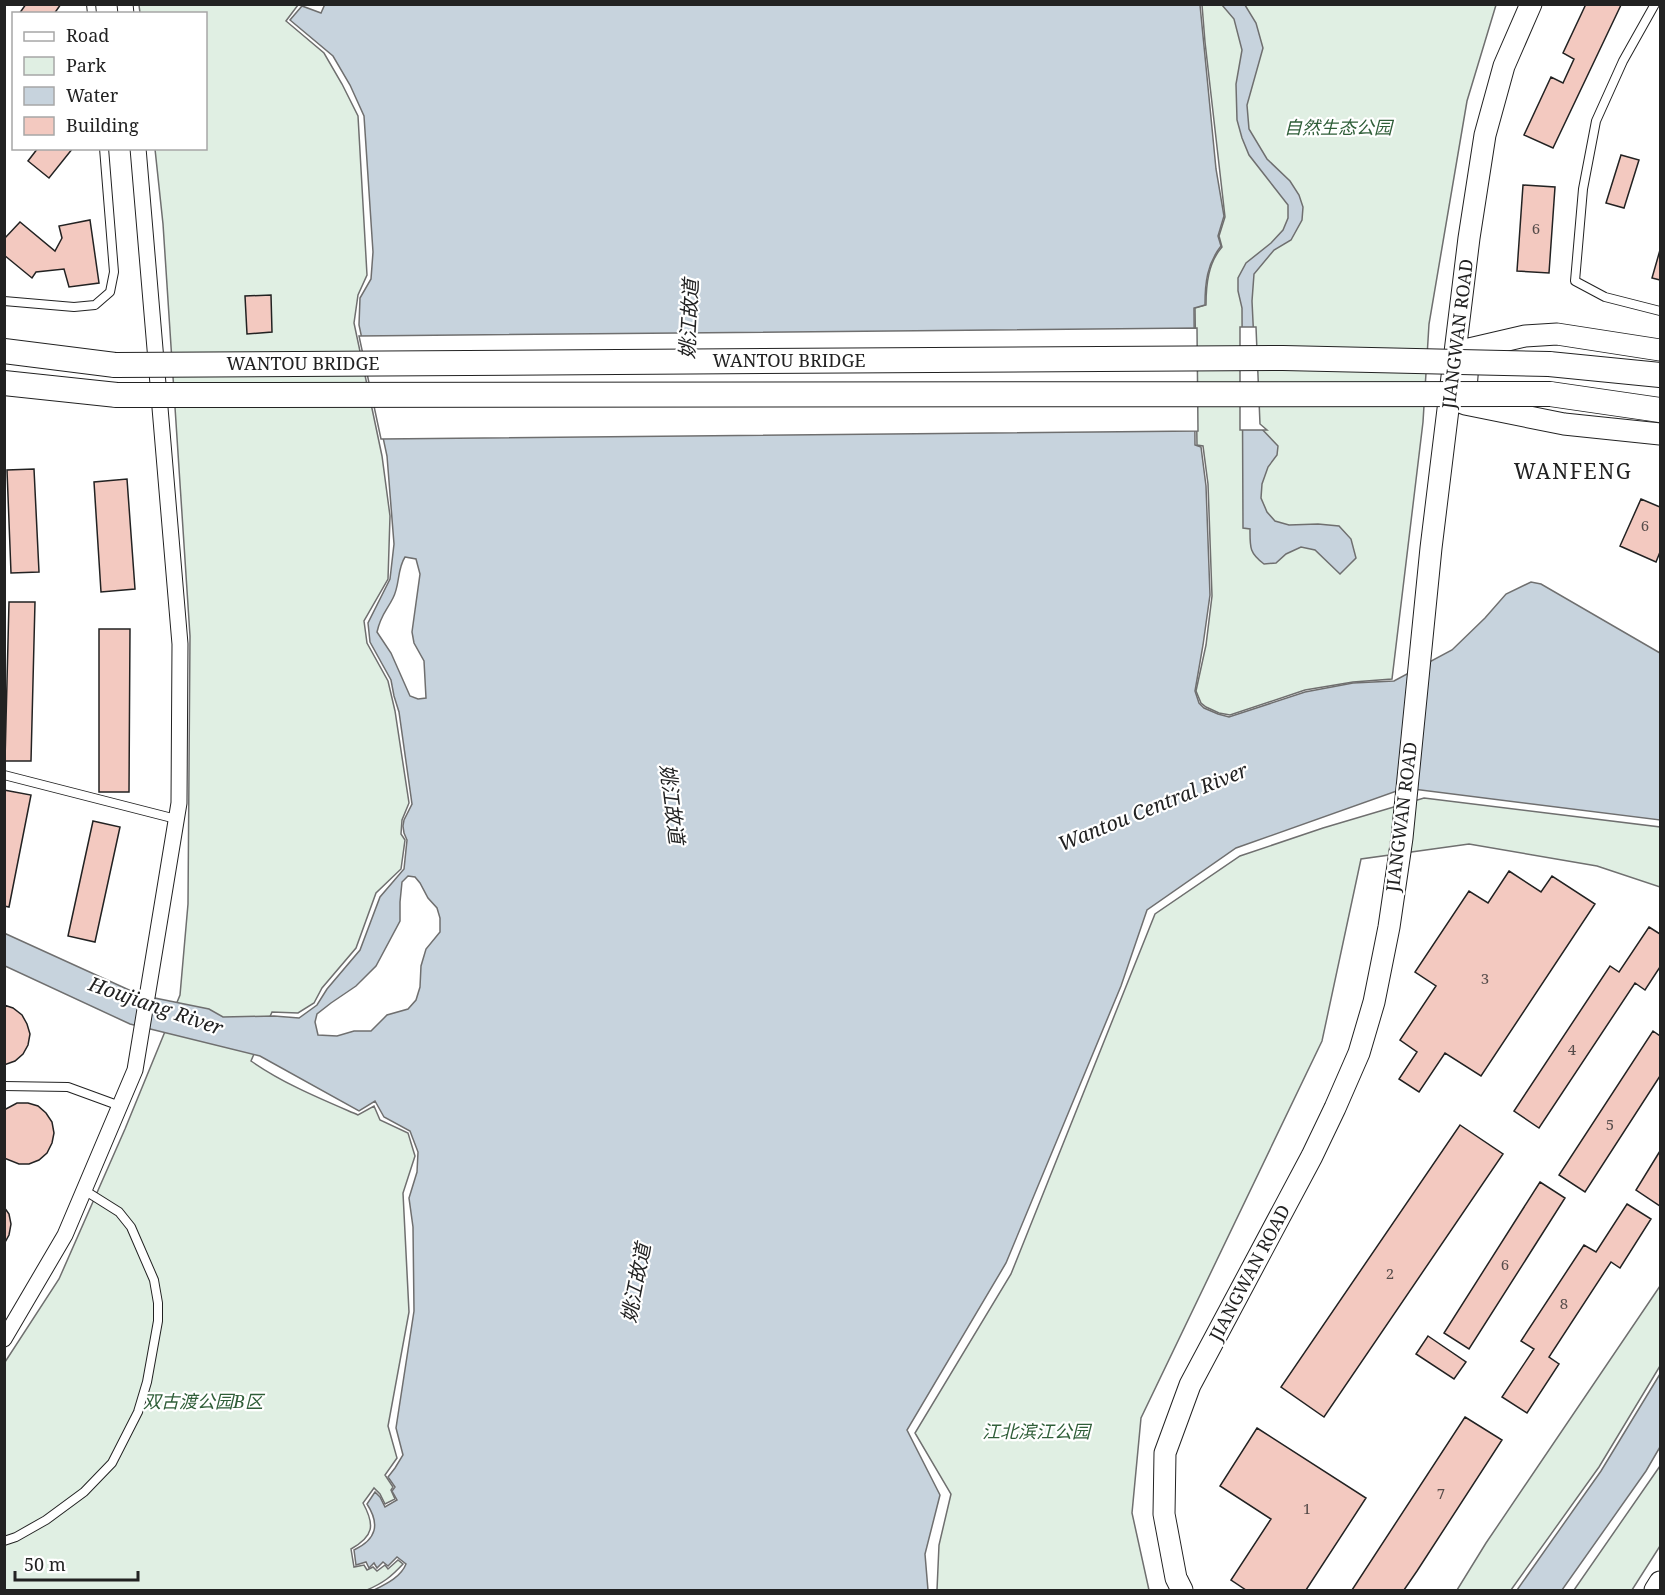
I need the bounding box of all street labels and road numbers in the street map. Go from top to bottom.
street label: JIANGWAN ROAD [1436,258,1478,411]
street label: WANTOU BRIDGE [713,348,865,372]
street label: WANTOU BRIDGE [227,351,379,375]
street label: JIANGWAN ROAD [1380,741,1422,894]
street label: JIANGWAN ROAD [1203,1200,1295,1346]

